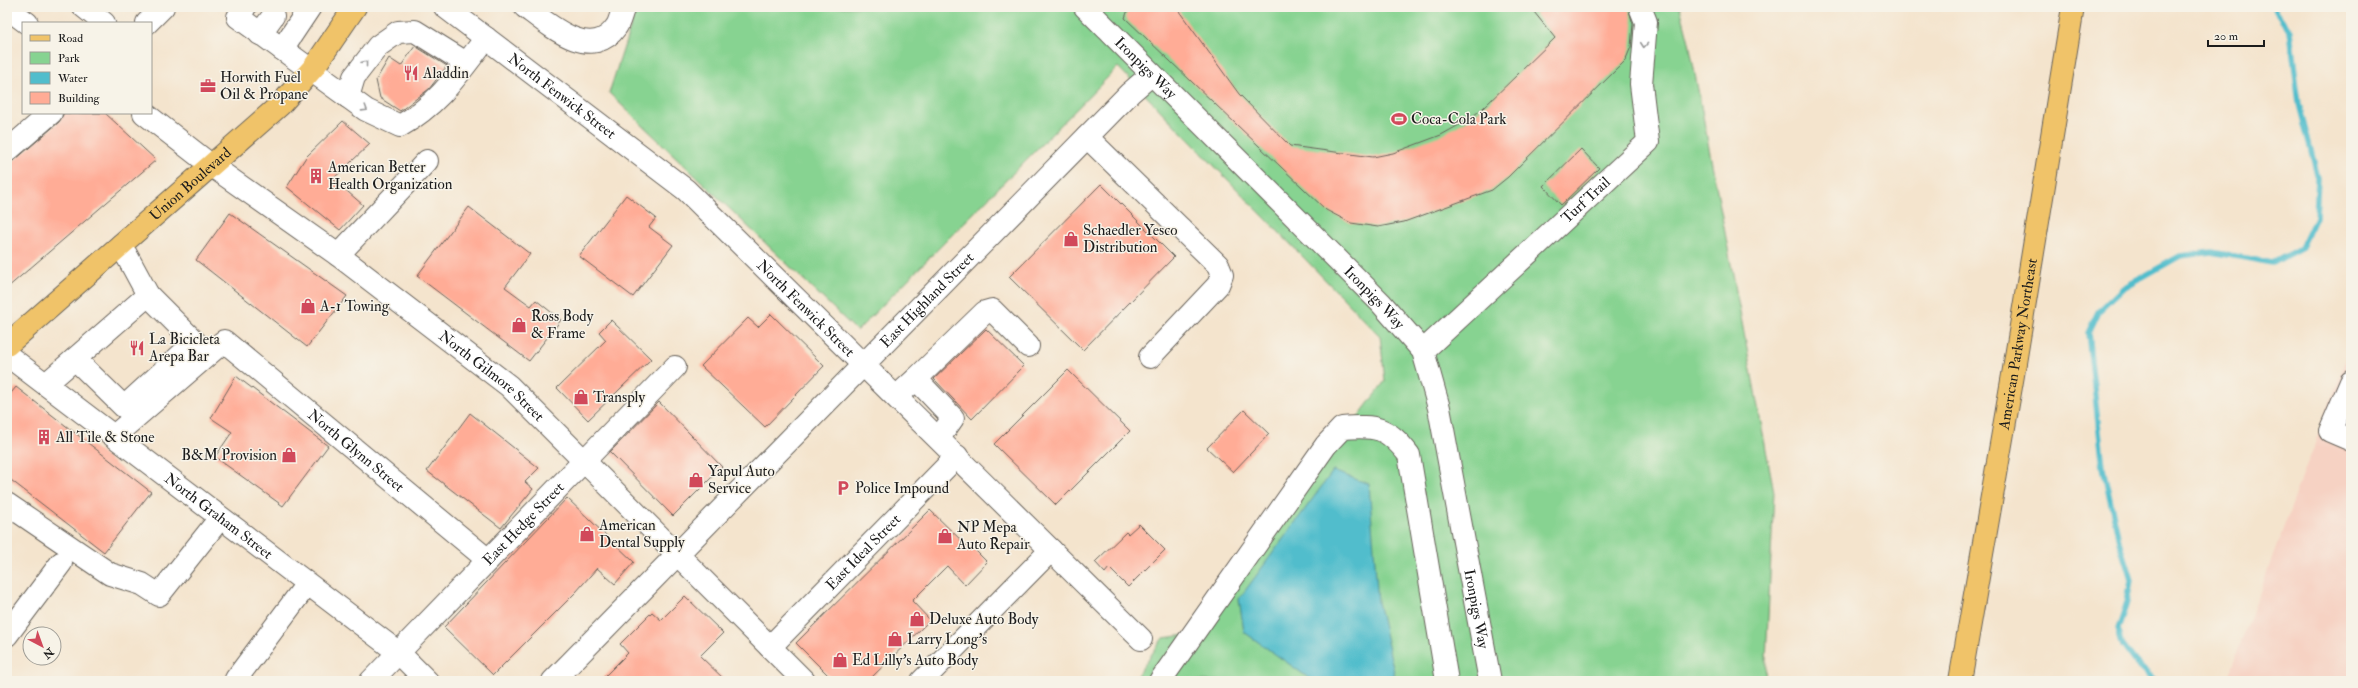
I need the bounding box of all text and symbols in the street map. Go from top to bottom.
legend [22,22,152,114]
scale bar [2208,22,2264,48]
text: 20 m [2214,29,2239,44]
text: Road [58,31,83,46]
street label: Ironpigs Way [1111,33,1181,103]
one-way arrow [1640,42,1649,48]
street label: North Fenwick Street [504,49,620,143]
text: Park [58,51,80,66]
one-way arrow [360,61,367,68]
restaurant icon: Aladdin [402,64,420,82]
place label: Aladdin [422,64,469,83]
place label: Horwith Fuel Oil & Propane [220,68,308,105]
text: Water [57,71,88,86]
office icon: Horwith Fuel Oil & Propane [199,77,217,95]
text: Building [58,91,101,106]
one-way arrow [361,104,368,112]
sports icon: Coca-Cola Park [1390,110,1408,128]
place label: Coca-Cola Park [1411,110,1506,129]
street label: Union Boulevard [146,143,235,225]
place label: American Better Health Organization [327,158,453,194]
building icon: American Better Health Organization [307,167,325,185]
street label: Turf Trail [1557,172,1614,227]
place label: Schaedler Yesco Distribution [1083,221,1177,257]
shop icon: Schaedler Yesco Distribution [1062,230,1080,248]
street label: East Highland Street [876,248,978,352]
street label: North Fenwick Street [753,256,859,361]
street label: American Parkway Northeast [1994,257,2041,432]
street label: Ironpigs Way [1340,262,1409,333]
shop icon: A-1 Towing [299,297,317,315]
place label: A-1 Towing [319,297,390,316]
place label: Ross Body & Frame [531,307,594,343]
shop icon: Ross Body & Frame [510,316,528,334]
street label: North Gilmore Street [435,326,549,426]
place label: La Bicicleta Arepa Bar [148,330,221,367]
restaurant icon: La Bicicleta Arepa Bar [128,339,146,357]
shop icon: Transply [572,388,590,406]
place label: Transply [593,388,645,408]
street label: North Glynn Street [304,405,408,496]
building icon: All Tile & Stone [35,428,53,446]
place label: All Tile & Stone [55,428,155,447]
place label: B&M Provision [181,446,277,465]
shop icon: B&M Provision [280,446,298,464]
place label: Yapul Auto Service [708,462,775,498]
street label: North Graham Street [161,469,277,563]
shop icon: Yapul Auto Service [687,471,705,489]
street label: East Hedge Street [479,478,568,569]
parking icon: Police Impound [834,479,852,497]
place label: Police Impound [855,479,950,499]
street label: East Ideal Street [822,510,905,594]
place label: American Dental Supply [598,516,685,553]
place label: NP Mepa Auto Repair [956,518,1030,555]
shop icon: American Dental Supply [578,525,596,543]
shop icon: NP Mepa Auto Repair [936,527,954,545]
street label: Ironpigs Way [1460,568,1493,651]
shop icon: Deluxe Auto Body [908,610,926,628]
place label: Deluxe Auto Body [929,610,1039,629]
north arrow [22,626,62,666]
shop icon: Larry Long's [886,630,904,648]
place label: Larry Long's [907,630,987,649]
text: N [39,644,57,662]
shop icon: Ed Lilly's Auto Body [831,651,849,669]
place label: Ed Lilly's Auto Body [852,651,978,670]

